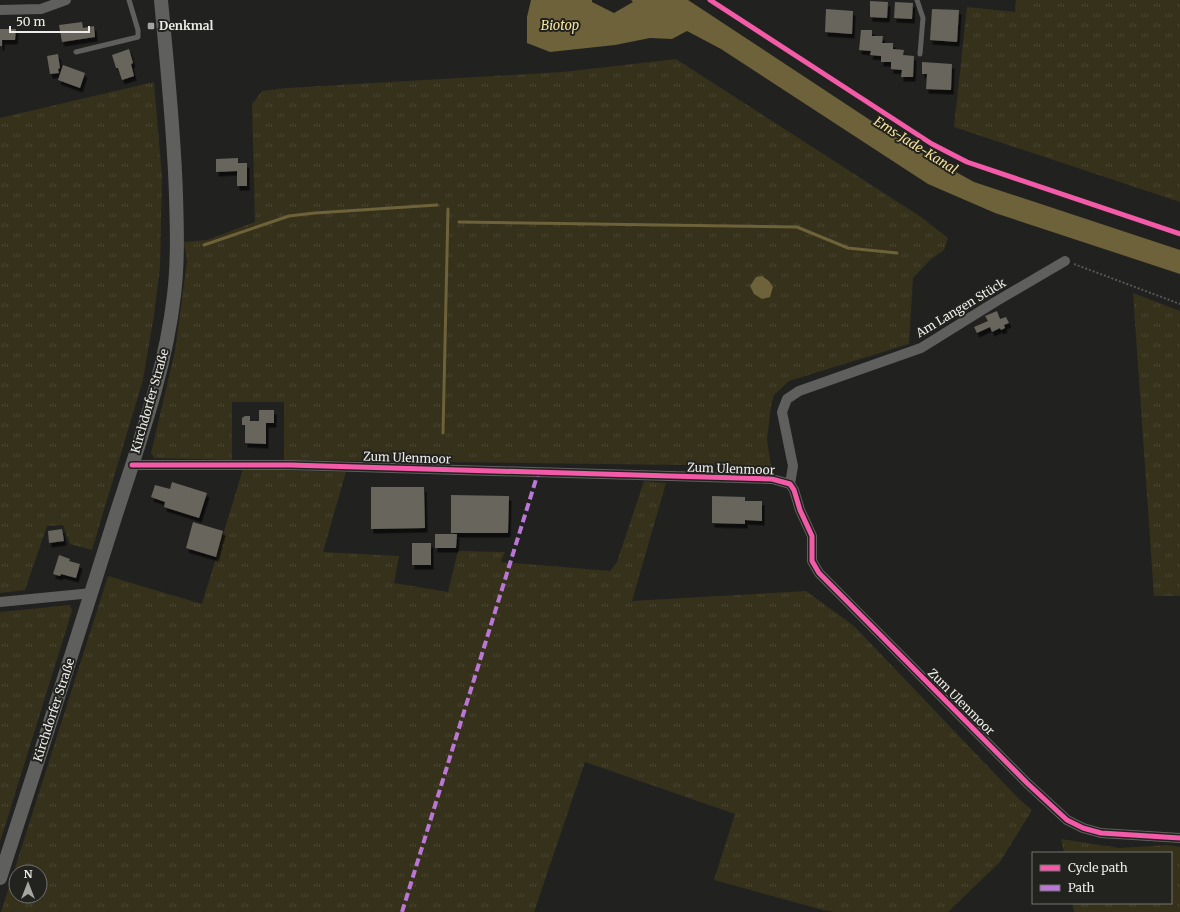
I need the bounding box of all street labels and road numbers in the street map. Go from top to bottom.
street label: Am Langen Stück [912,275,1009,341]
street label: Kirchdorfer Straße [127,347,172,455]
street label: Zum Ulenmoor [363,448,452,467]
street label: Zum Ulenmoor [687,459,776,478]
street label: Kirchdorfer Straße [30,656,77,763]
street label: Zum Ulenmoor [925,665,998,738]

